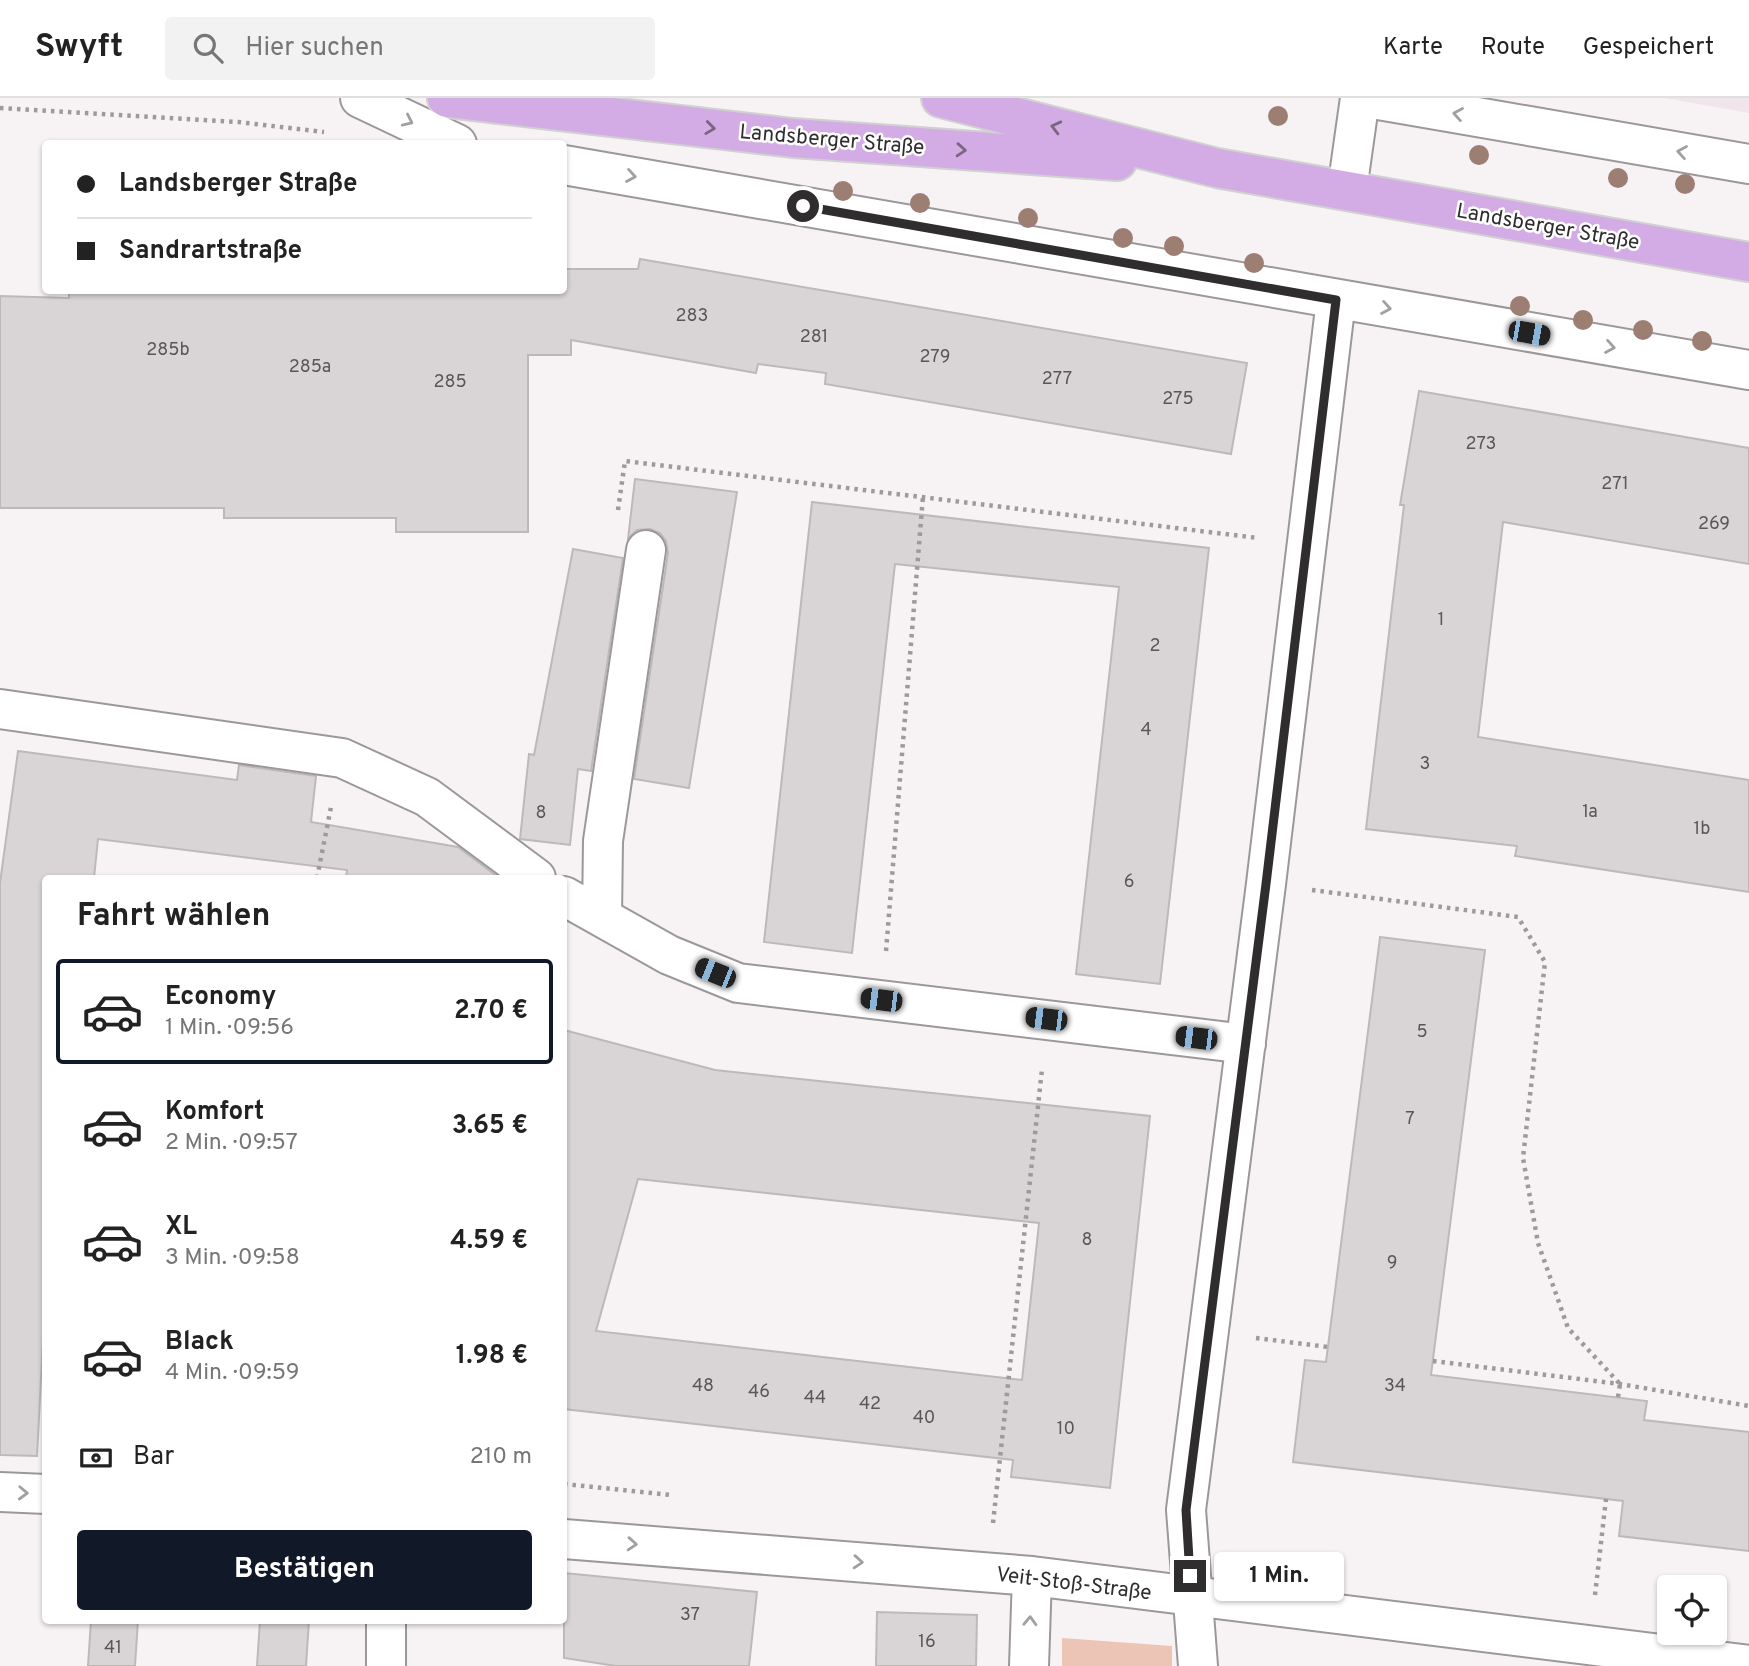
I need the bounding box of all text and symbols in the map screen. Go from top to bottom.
search box [165,17,655,80]
text: Swyft [35,27,123,69]
icon: search [189,29,227,67]
text: Hier suchen [245,32,384,65]
text: Karte [1383,33,1443,63]
text: Route [1481,33,1545,63]
text: Gespeichert [1583,33,1714,63]
one-way arrow [1452,107,1464,122]
one-way arrow [401,113,413,127]
street label: Landsberger Straße [738,119,926,162]
one-way arrow [704,121,716,136]
one-way arrow [1050,121,1062,135]
one-way arrow [956,142,967,157]
one-way arrow [1676,145,1688,160]
text: Landsberger Straße [119,168,357,201]
one-way arrow [625,168,637,183]
route start [787,190,819,222]
street label: Landsberger Straße [1454,198,1641,257]
text: Sandrartstraße [119,235,302,268]
one-way arrow [1380,300,1392,315]
house number: 283 [676,305,708,328]
car [1507,319,1552,347]
house number: 281 [800,326,828,349]
house number: 285b [146,339,190,362]
one-way arrow [1604,339,1616,354]
house number: 279 [920,346,950,369]
house number: 285a [289,356,331,379]
house number: 277 [1042,368,1072,391]
house number: 285 [433,371,467,394]
house number: 275 [1162,388,1194,411]
house number: 273 [1466,433,1496,456]
house number: 271 [1601,473,1629,496]
house number: 269 [1698,513,1730,536]
house number: 1 [1438,609,1444,632]
house number: 2 [1149,635,1161,658]
house number: 4 [1140,719,1152,742]
house number: 3 [1420,753,1430,776]
house number: 1a [1582,801,1598,824]
house number: 8 [536,802,547,825]
house number: 1b [1694,818,1710,841]
house number: 6 [1124,871,1134,894]
text: Fahrt wählen [77,897,270,937]
car [692,955,739,991]
icon: car [81,980,144,1043]
text: Economy [165,981,276,1014]
car [859,987,904,1013]
text: 2.70 € [454,995,528,1028]
car [1024,1006,1069,1032]
text: 1 Min. · 09:56 [165,1014,294,1043]
house number: 5 [1416,1021,1428,1044]
car [1174,1025,1219,1051]
icon: car [81,1095,144,1158]
text: Komfort [165,1096,264,1129]
house number: 7 [1405,1108,1415,1131]
text: 3.65 € [452,1110,528,1143]
text: 2 Min. · 09:57 [165,1129,298,1158]
icon: car [81,1210,144,1273]
text: XL [165,1211,197,1244]
text: 4.59 € [450,1225,528,1258]
house number: 8 [1082,1229,1093,1252]
text: 3 Min. · 09:58 [165,1244,300,1273]
house number: 9 [1387,1252,1397,1275]
icon: car [81,1325,144,1388]
text: Black [165,1326,234,1359]
text: 1.98 € [456,1340,528,1373]
text: 4 Min. · 09:59 [165,1359,300,1388]
house number: 48 [692,1375,714,1398]
house number: 34 [1384,1375,1406,1398]
house number: 46 [748,1381,770,1404]
house number: 44 [804,1387,826,1410]
house number: 42 [859,1393,881,1416]
house number: 40 [913,1407,935,1430]
house number: 10 [1057,1418,1075,1441]
icon: cash [77,1439,115,1477]
text: Bar [133,1441,174,1474]
text: 210 m [470,1443,532,1472]
one-way arrow [18,1486,29,1501]
button: Bestätigen [77,1530,532,1610]
one-way arrow [626,1536,637,1551]
callout: 1 Min. [1214,1552,1344,1600]
one-way arrow [853,1554,864,1569]
route end [1174,1560,1206,1592]
street label: Veit-Stoß-Straße [995,1562,1153,1607]
text: 1 Min. [1249,1562,1309,1591]
map controls [1657,1575,1727,1645]
button: locate [1657,1575,1727,1645]
house number: 37 [680,1604,700,1627]
one-way arrow [1023,1615,1038,1626]
house number: 16 [918,1631,936,1654]
house number: 41 [104,1637,122,1660]

